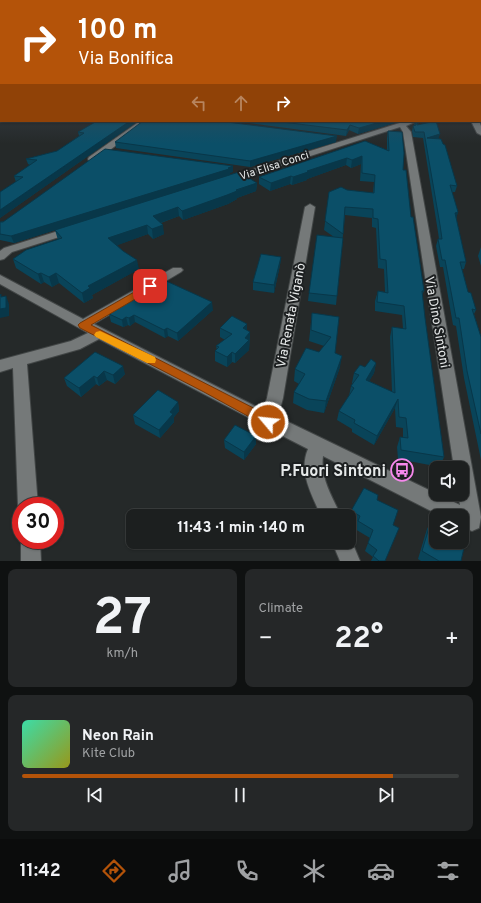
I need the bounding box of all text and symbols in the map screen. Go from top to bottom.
text: 100 m [78,13,158,49]
icon: right [12,16,64,68]
text: Via Bonifica [78,48,174,71]
icon: left [188,92,210,114]
icon: ahead [230,92,252,114]
icon: right [272,92,294,114]
street label: Via Elisa Conci [238,148,311,184]
street label: Via Renata Viganò [274,262,310,369]
pin [133,269,167,303]
icon: arrive [139,275,161,297]
street label: Via Dino Sintoni [420,275,452,369]
position arrow [247,401,289,443]
bus stop icon: P.Fuori Sintoni [389,457,415,483]
map controls [429,461,469,549]
button: sound [429,461,469,501]
place label: P.Fuori Sintoni [280,462,386,482]
speed limit sign: 30 [12,497,64,549]
button: layers [429,509,469,549]
text: 11:43 · 1 min · 140 m [177,519,305,538]
text: 27 [93,587,152,653]
text: Climate [259,601,303,617]
text: 22° [334,621,383,658]
text: − [259,626,273,653]
text: + [445,626,459,653]
text: km/h [106,646,138,662]
text: Neon Rain [82,727,154,746]
text: Kite Club [82,746,135,762]
icon: previous [84,784,106,806]
icon: pause [229,784,251,806]
icon: next [375,784,397,806]
icon: directions [100,857,128,885]
icon: music [166,857,194,885]
icon: phone [233,857,261,885]
icon: climate [300,857,328,885]
icon: car [367,857,395,885]
icon: filters [434,857,462,885]
text: 11:42 [19,860,61,883]

